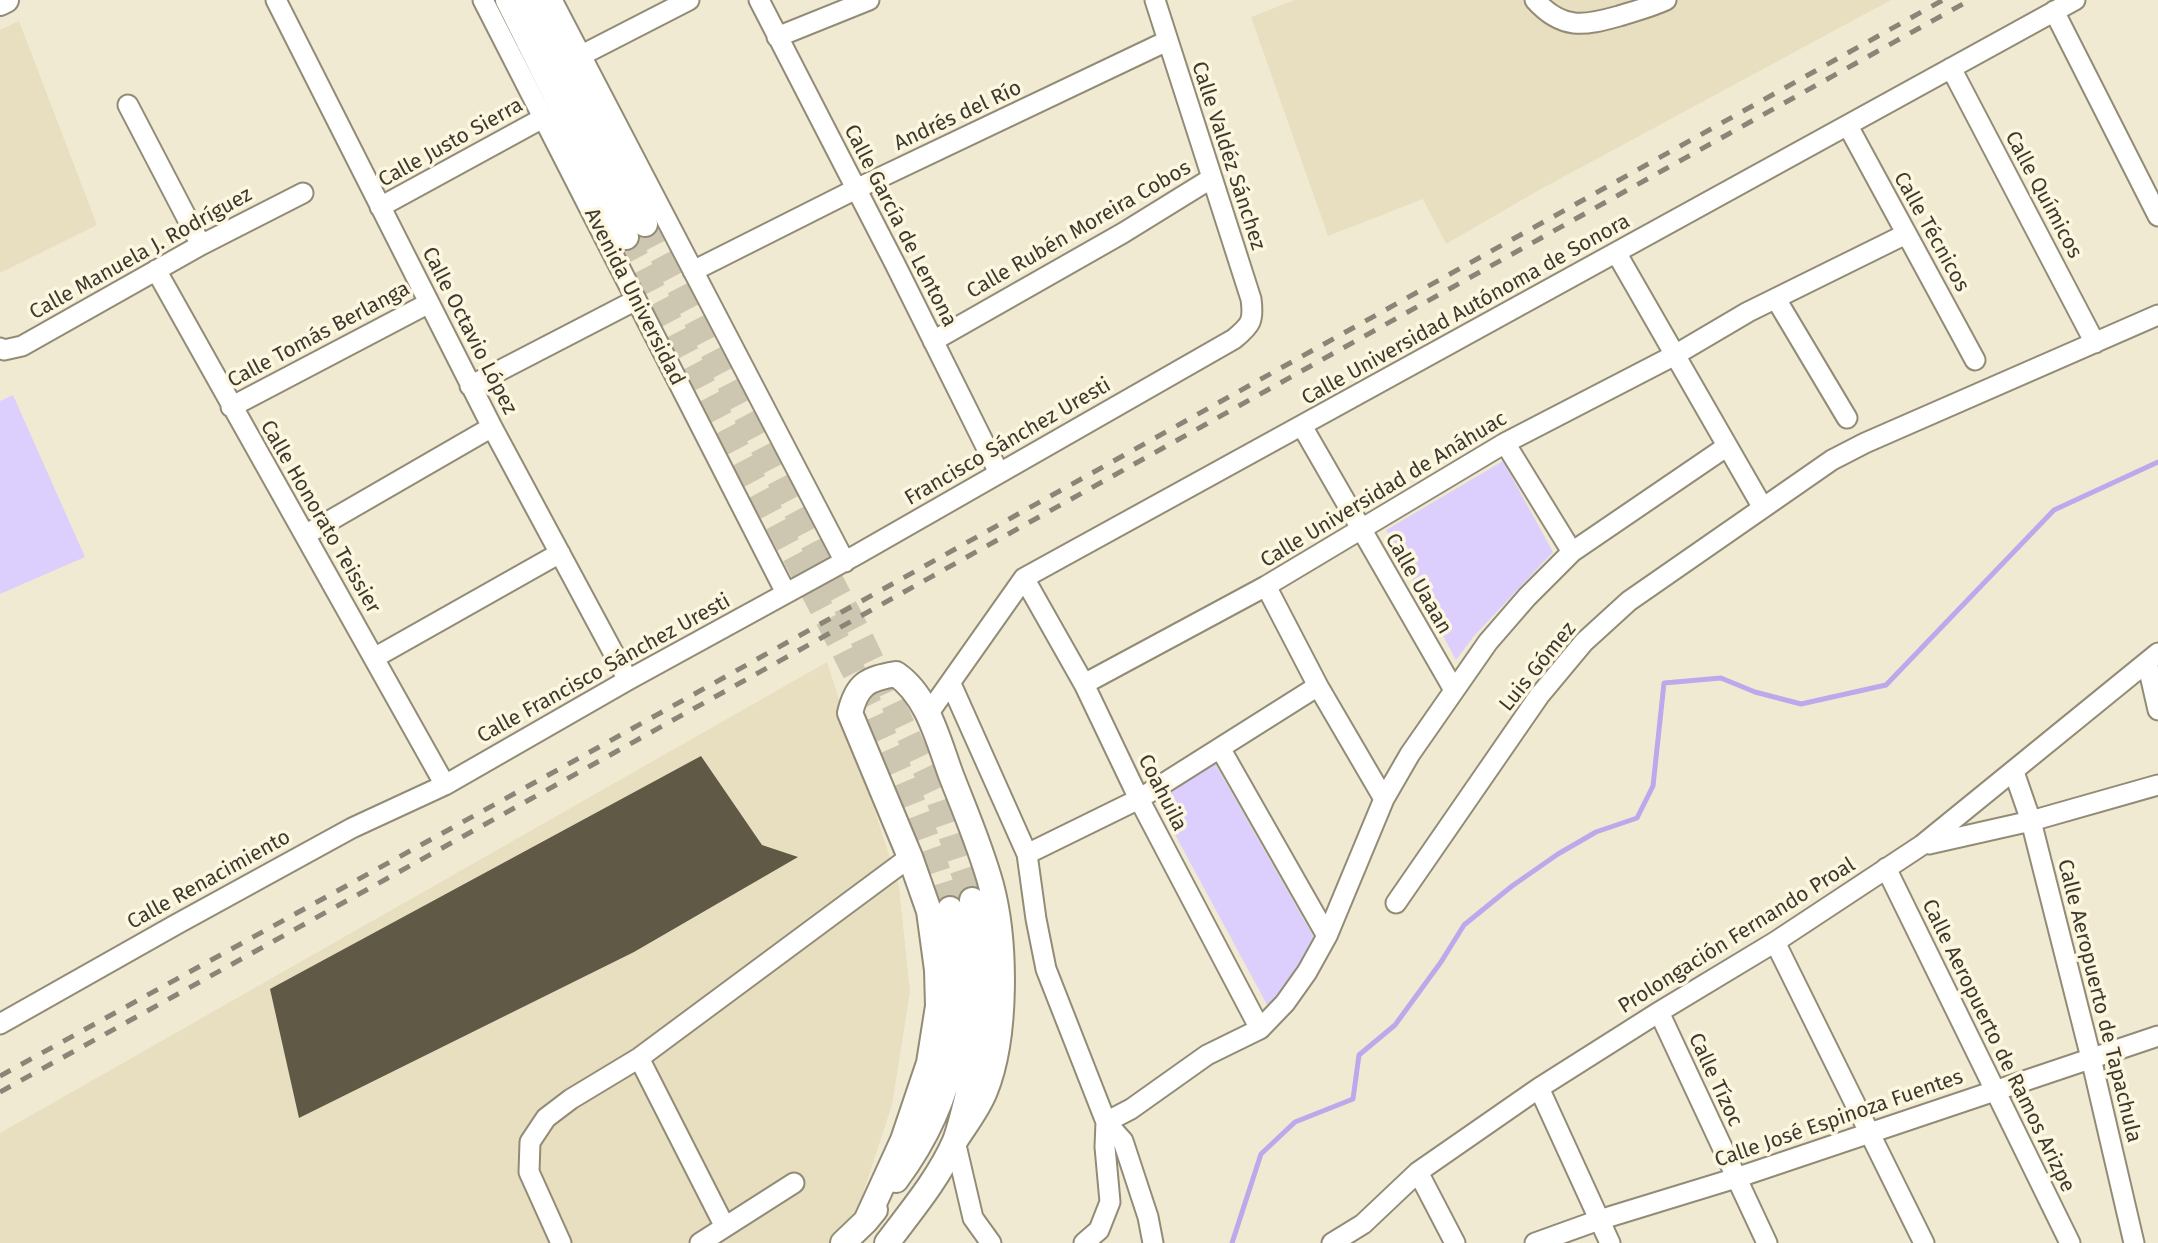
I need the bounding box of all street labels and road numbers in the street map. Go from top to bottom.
street label: Calle Valdéz Sánchez [1186,59,1270,253]
street label: Andrés del Río [890,75,1026,157]
street label: Calle Justo Sierra [374,93,528,193]
street label: Calle García de Lentona [838,121,962,331]
street label: Calle Químicos [1999,127,2087,263]
street label: Calle Rubén Moreira Cobos [962,155,1196,305]
street label: Calle Técnicos [1888,168,1974,296]
street label: Calle Manuela J. Rodríguez [25,182,257,326]
street label: Avenida Universidad [578,204,690,390]
street label: Calle Universidad Autónoma de Sonora [1297,209,1635,411]
street label: Calle Octavio López [416,243,522,419]
street label: Calle Tomás Berlanga [224,276,414,394]
street label: Francisco Sánchez Uresti [901,373,1115,511]
street label: Calle Universidad de Anáhuac [1256,406,1512,574]
street label: Calle Honorato Teissier [254,416,386,618]
street label: Calle Uaaan [1379,529,1457,639]
street label: Calle Francisco Sánchez Uresti [473,589,735,749]
street label: Luis Gómez [1494,617,1582,717]
street label: Coahuila [1132,750,1192,836]
street label: Calle Renacimiento [123,825,295,935]
street label: Prolongación Fernando Proal [1614,853,1860,1019]
street label: Calle Aeropuerto de Tapachula [2052,857,2146,1145]
street label: Calle Aeropuerto de Ramos Arizpe [1916,895,2080,1197]
street label: Calle Tízoc [1682,1029,1748,1131]
street label: Calle José Espinoza Fuentes [1711,1065,1967,1173]

